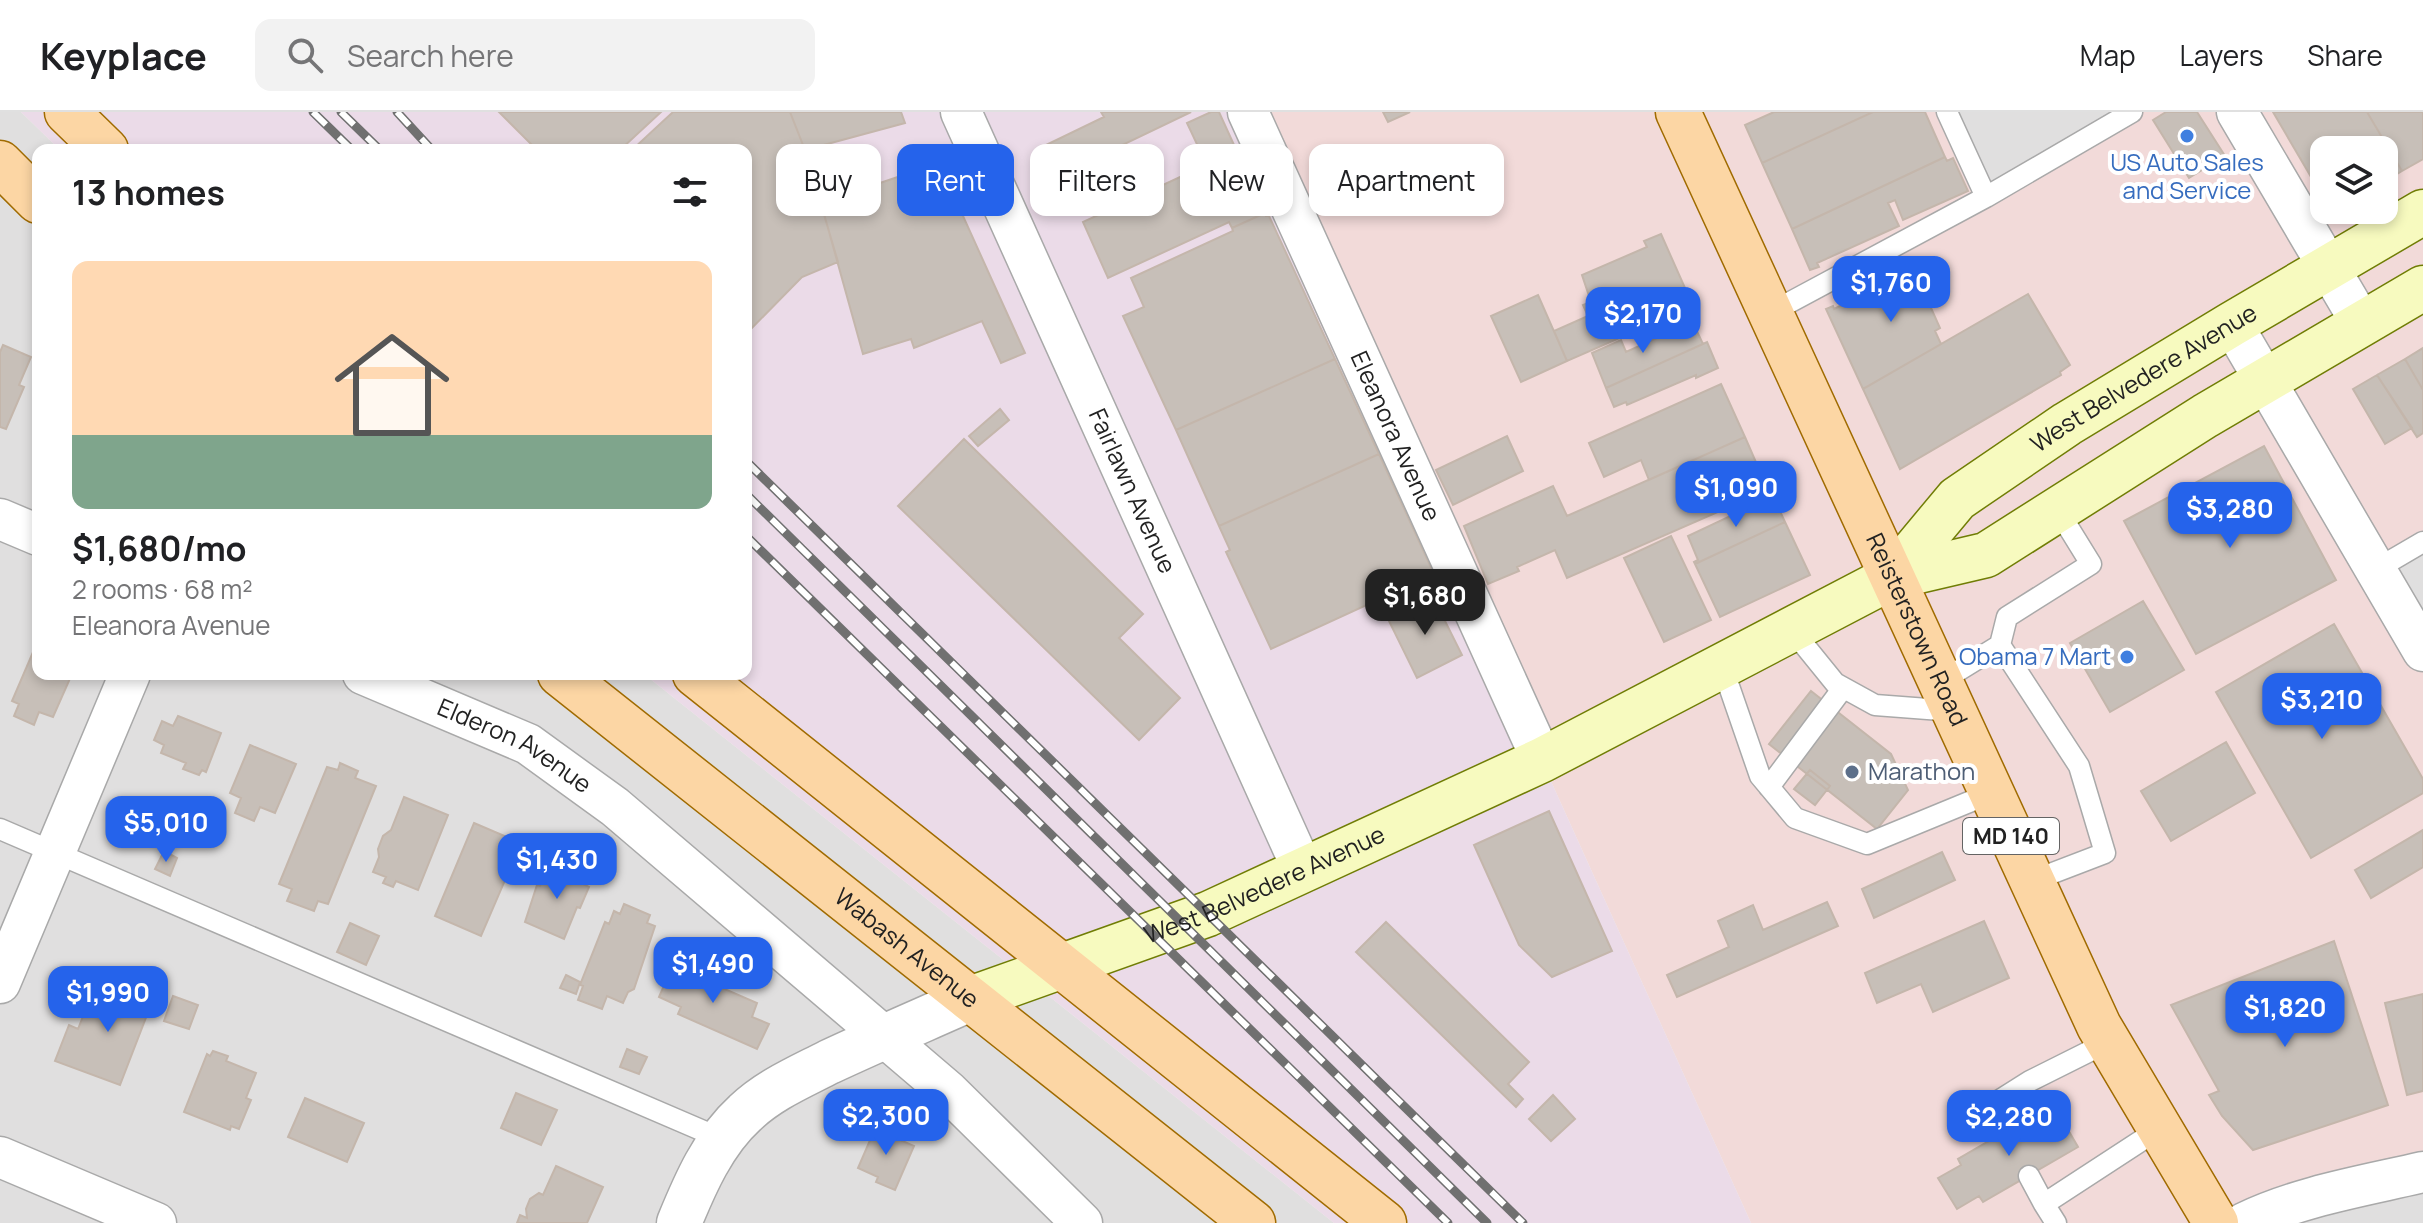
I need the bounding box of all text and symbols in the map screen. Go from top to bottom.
search box [255,19,815,91]
text: Keyplace [40,29,207,81]
icon: search [283,33,327,77]
text: Search here [347,35,514,76]
text: Map [2080,36,2136,74]
text: Layers [2180,36,2263,74]
text: Share [2307,36,2383,74]
marker: US Auto Sales and Service [2178,127,2196,145]
map controls [2310,136,2398,224]
button: layers [2310,136,2398,224]
chip: Buy [776,144,881,216]
chip: Rent [897,144,1014,216]
chip: Filters [1030,144,1164,216]
chip: New [1180,144,1293,216]
chip: Apartment [1309,144,1504,216]
place label: US Auto Sales and Service [2110,145,2264,206]
text: 13 homes [72,169,225,215]
icon: filters [668,170,712,214]
pin: $1,760 [1826,256,1956,324]
text: $1,760 [1850,264,1932,300]
pin: $2,170 [1578,287,1708,355]
text: $2,170 [1604,295,1682,331]
street label: West Belvedere Avenue [2023,295,2262,459]
icon: home [320,313,464,457]
street label: Eleanora Avenue [1344,345,1449,526]
street label: Fairlawn Avenue [1082,403,1185,578]
pin: $1,090 [1671,461,1801,529]
text: $1,090 [1694,469,1778,505]
pin: $3,280 [2165,482,2295,550]
text: $3,280 [2186,490,2274,526]
text: $1,680/mo [72,525,247,571]
street label: Reisterstown Road [1859,527,1976,731]
pin: $1,680 [1360,569,1490,637]
text: 2 rooms · 68 m² [72,571,253,607]
text: $1,680 [1383,577,1467,613]
text: Eleanora Avenue [72,607,271,643]
place label: Obama 7 Mart [1959,639,2111,672]
marker: Obama 7 Mart [2118,648,2136,666]
pin: $3,210 [2257,673,2387,741]
text: $3,210 [2280,681,2364,717]
street label: Elderon Avenue [433,690,599,800]
place label: Marathon [1868,754,1975,787]
marker: Marathon [1843,763,1861,781]
pin: $5,010 [101,796,231,864]
text: $5,010 [123,804,209,840]
street label: West Belvedere Avenue [1139,817,1390,951]
road number: MD 140 [1963,818,2059,854]
pin: $1,430 [492,833,622,901]
text: $1,430 [516,841,598,877]
street label: Wabash Avenue [828,880,987,1015]
pin: $1,490 [648,937,778,1005]
text: $1,490 [671,945,755,981]
pin: $1,990 [43,966,173,1034]
text: $1,990 [66,974,150,1010]
pin: $1,820 [2220,981,2350,1049]
text: $1,820 [2243,989,2327,1025]
pin: $2,300 [821,1089,951,1157]
pin: $2,280 [1944,1090,2074,1158]
text: $2,300 [841,1097,931,1133]
text: $2,280 [1965,1098,2053,1134]

